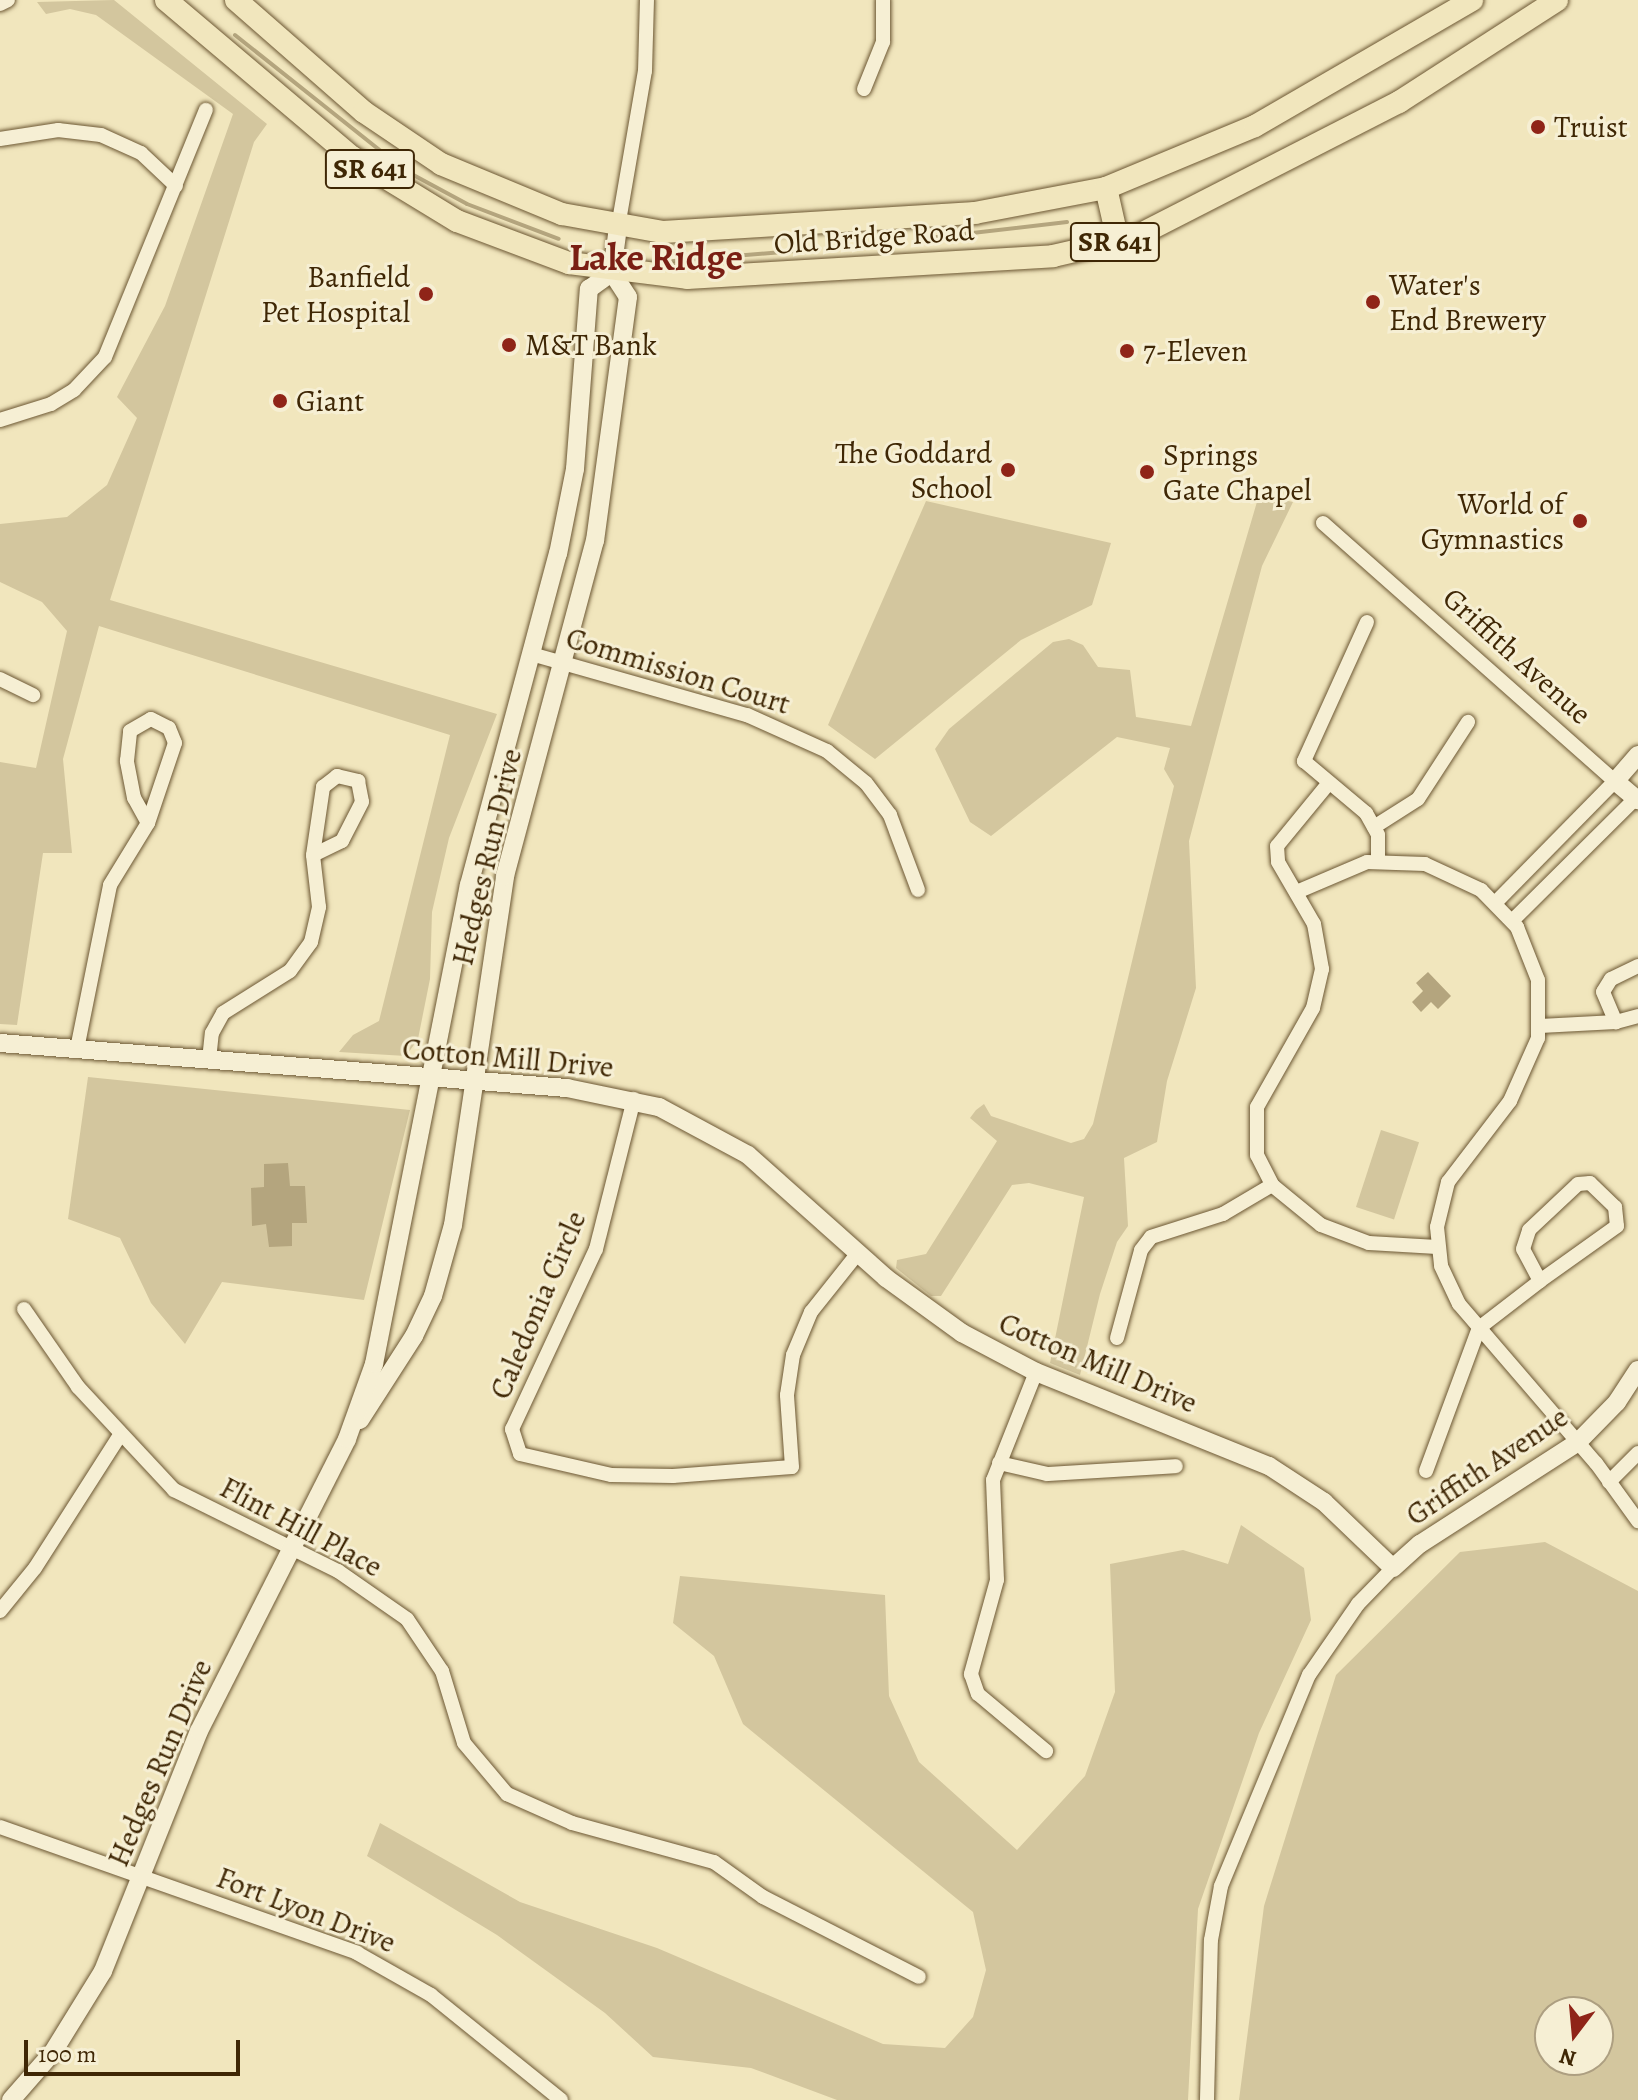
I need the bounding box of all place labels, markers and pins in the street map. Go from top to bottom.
place label: Truist [1554,109,1628,145]
marker: Truist [1529,118,1547,136]
place label: Banfield Pet Hospital [261,259,410,330]
place label: Water's End Brewery [1389,267,1546,338]
marker: Banfield Pet Hospital [417,285,435,303]
marker: Water's End Brewery [1364,293,1382,311]
place label: M&T Bank [525,327,657,363]
place label: 7-Eleven [1143,333,1247,369]
marker: M&T Bank [500,336,518,354]
marker: 7-Eleven [1118,342,1136,360]
place label: Giant [296,383,364,419]
marker: Giant [271,392,289,410]
place label: The Goddard School [835,435,992,506]
place label: Springs Gate Chapel [1163,437,1311,508]
marker: The Goddard School [999,461,1017,479]
marker: Springs Gate Chapel [1138,463,1156,481]
place label: World of Gymnastics [1421,486,1564,556]
marker: World of Gymnastics [1571,512,1589,530]

